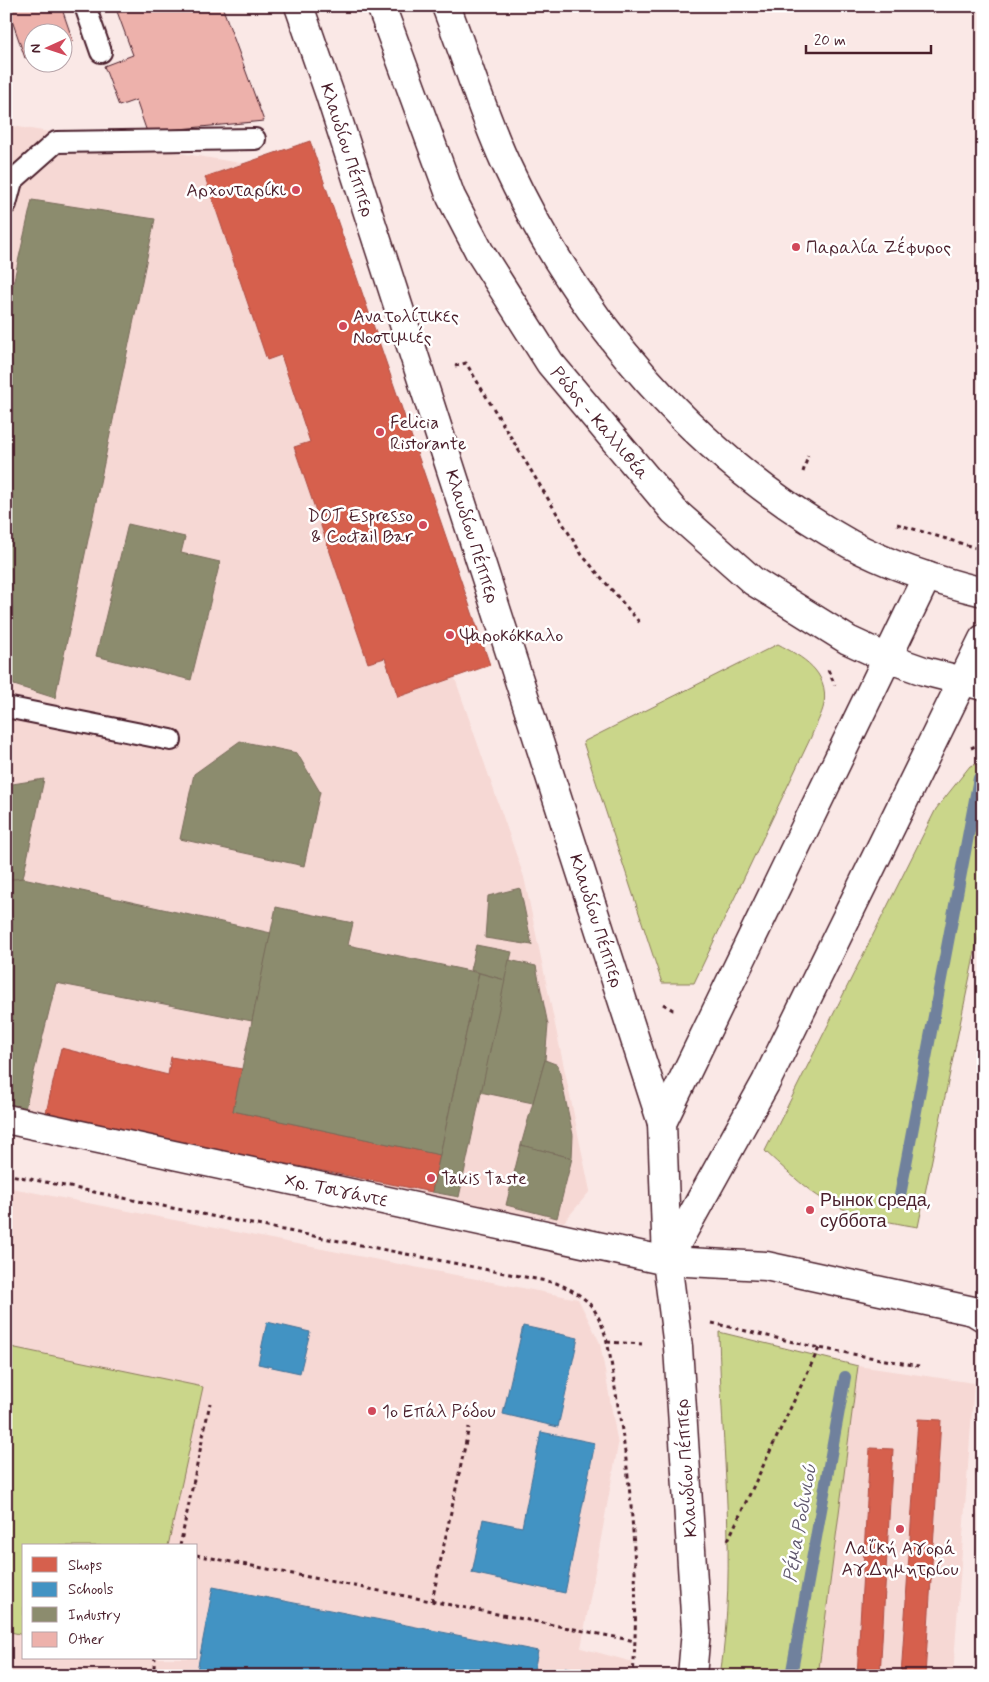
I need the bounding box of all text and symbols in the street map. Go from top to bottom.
north arrow [22,22,72,72]
scale bar [806,22,932,54]
text: 20 m [814,31,846,51]
text: N [27,43,45,54]
street label: Κλαυδίου Πέππερ [314,80,380,220]
place label: Αρχονταρίκι [186,179,286,203]
marker: Αρχονταρίκι [290,184,302,196]
place label: Παραλία Ζέφυρος [806,235,951,260]
marker: Παραλία Ζέφυρος [790,241,802,253]
place label: Ανατολίτικες Νοστιμιές [353,305,459,350]
marker: Ανατολίτικες Νοστιμιές [337,320,349,332]
street label: Ρόδος - Καλλιθέα [545,362,654,485]
place label: Felicia Ristorante [390,411,466,456]
marker: Felicia Ristorante [374,426,386,438]
street label: Κλαυδίου Πέππερ [439,467,504,606]
place label: DOT Espresso & Coctail Bar [308,504,414,549]
marker: DOT Espresso & Coctail Bar [417,519,429,531]
place label: Ψαροκόκκαλο [459,624,563,648]
marker: Ψαροκόκκαλο [444,629,456,641]
street label: Κλαυδίου Πέππερ [563,851,629,991]
place label: Takis Taste [441,1167,527,1191]
street label: Χρ. Τσιγάντε [282,1168,390,1214]
marker: Takis Taste [425,1172,437,1184]
place label: Рынок среда, суббота [820,1189,931,1234]
marker: Рынок среда, суббота [804,1204,816,1216]
street label: Κλαυδίου Πέππερ [669,1398,704,1538]
place label: 1ο Επάλ Ρόδου [382,1400,496,1424]
marker: 1ο Επάλ Ρόδου [366,1405,378,1417]
water label: Ρέμα Ροδινιού [778,1462,823,1584]
marker: Λαΐκή Αγορά Αγ.Δημητρίου [894,1523,906,1535]
place label: Λαΐκή Αγορά Αγ.Δημητρίου [841,1537,959,1582]
legend [22,1544,198,1660]
text: Shops [68,1556,103,1576]
text: Schools [68,1580,114,1600]
text: Industry [68,1606,121,1626]
text: Other [68,1630,104,1650]

